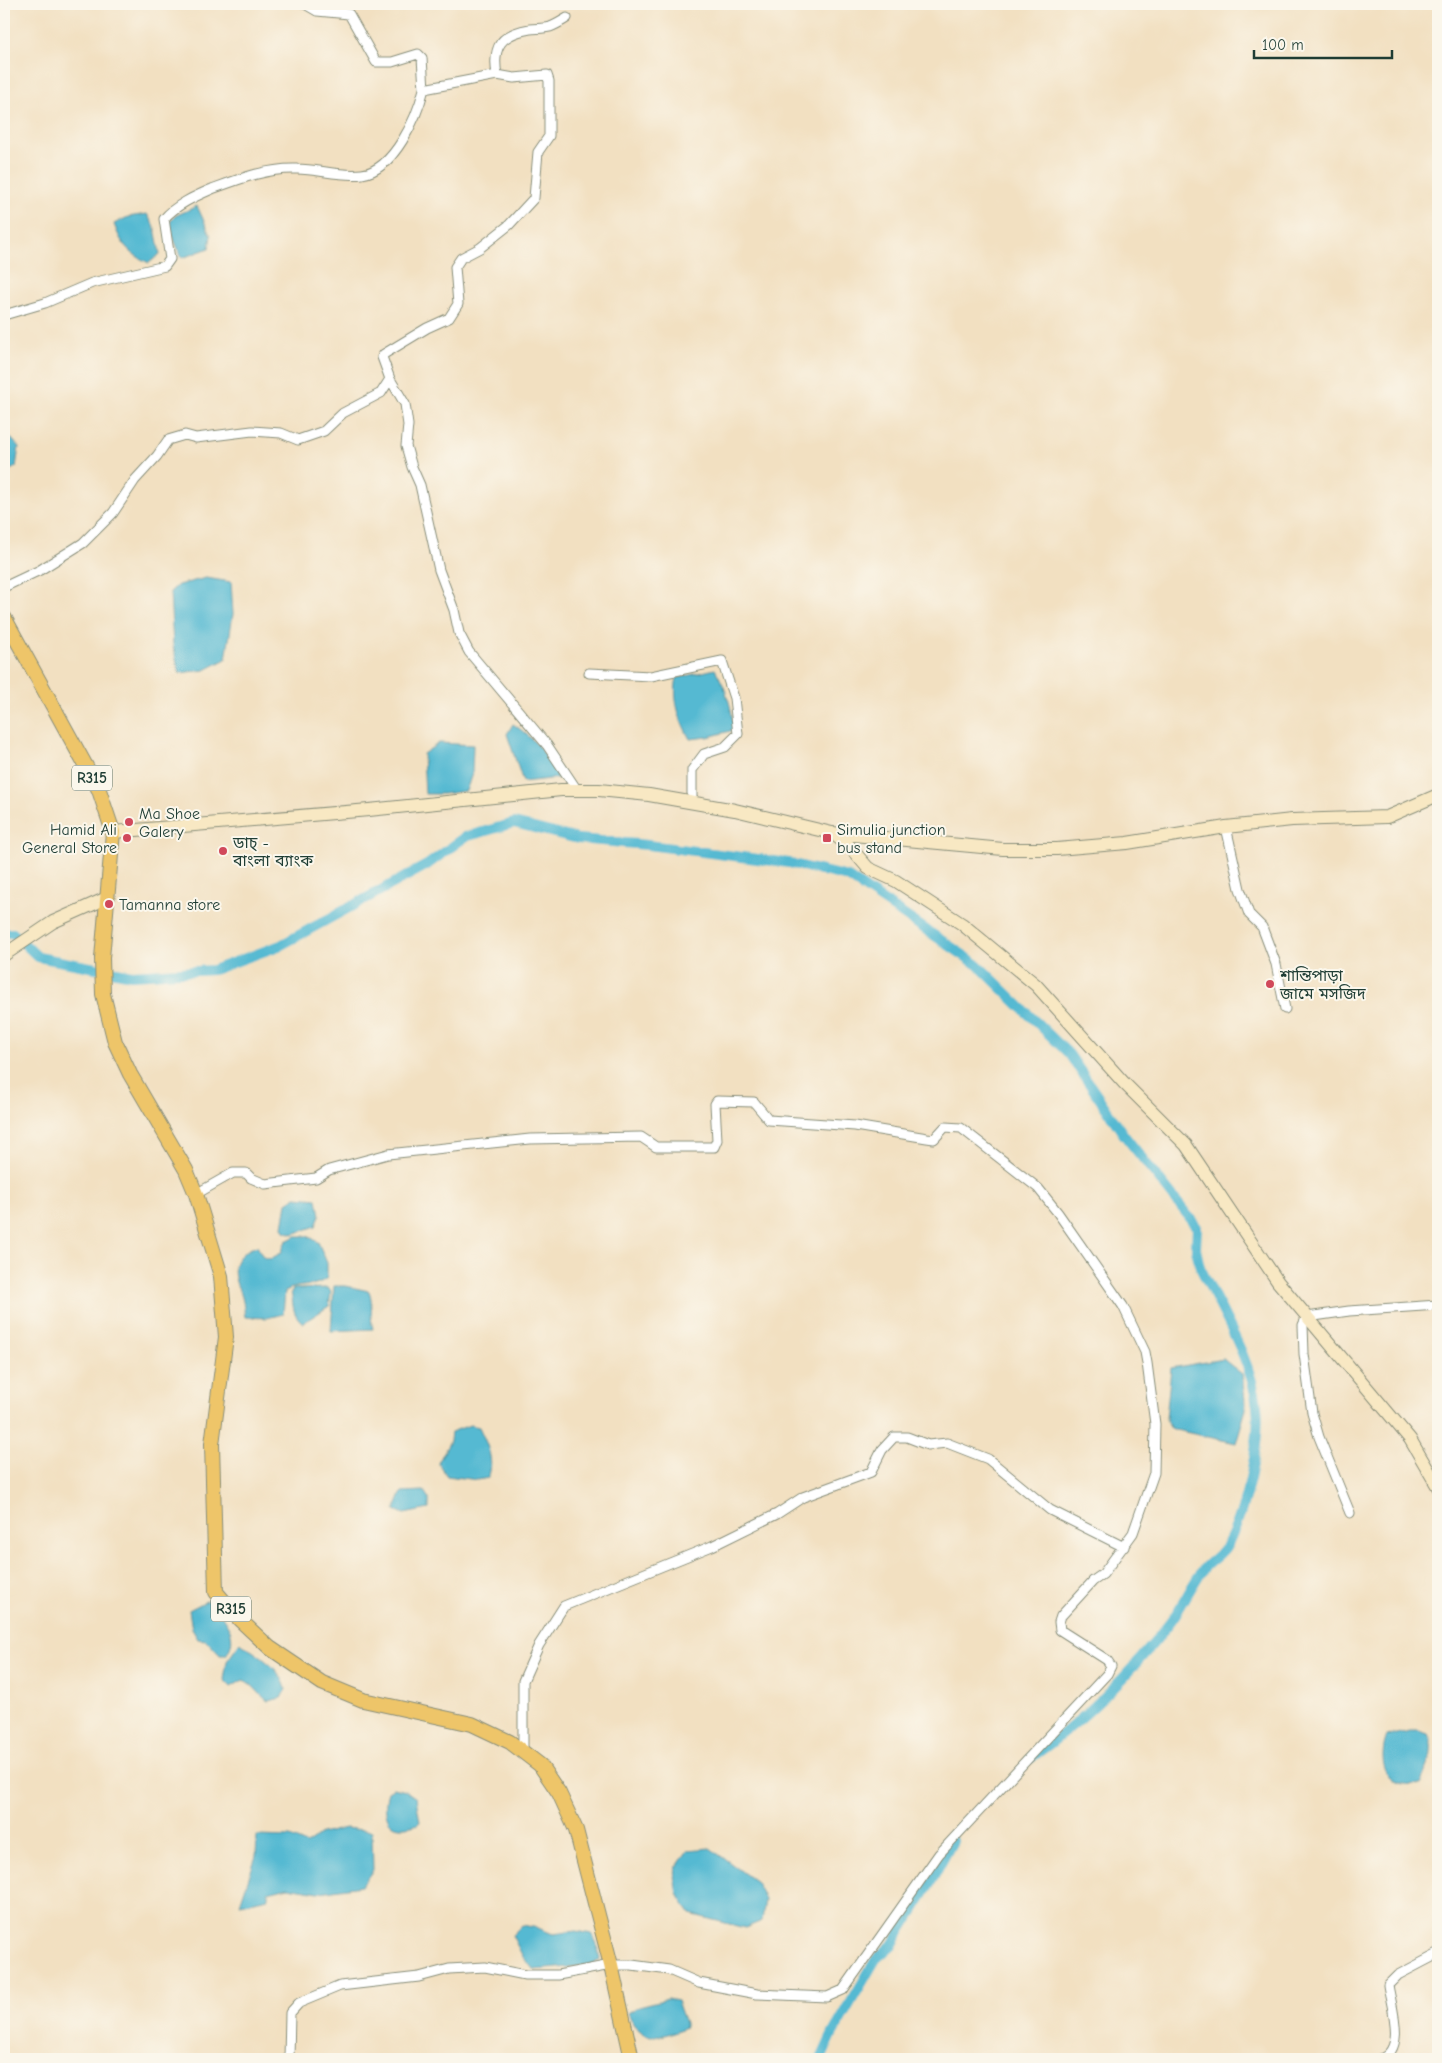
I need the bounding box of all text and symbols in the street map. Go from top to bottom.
scale bar [1254,28,1392,60]
text: 100 m [1262,36,1304,54]
road number: R315 [72,766,112,790]
place label: Ma Shoe Galery [139,805,200,841]
marker: Ma Shoe Galery [123,816,135,828]
place label: Hamid Ali General Store [22,821,117,857]
place label: Simulia junction bus stand [837,821,946,857]
marker: Hamid Ali General Store [121,832,133,844]
marker: Simulia junction bus stand [821,832,833,844]
place label: ডাচ্ - বাংলা ব্যাংক [232,834,314,870]
marker: ডাচ্ - বাংলা ব্যাংক [217,845,229,857]
place label: Tamanna store [119,896,220,914]
marker: Tamanna store [103,898,115,910]
place label: শান্তিপাড়া জামে মসজিদ [1279,966,1367,1003]
marker: শান্তিপাড়া জামে মসজিদ [1264,978,1276,990]
road number: R315 [211,1596,251,1622]

